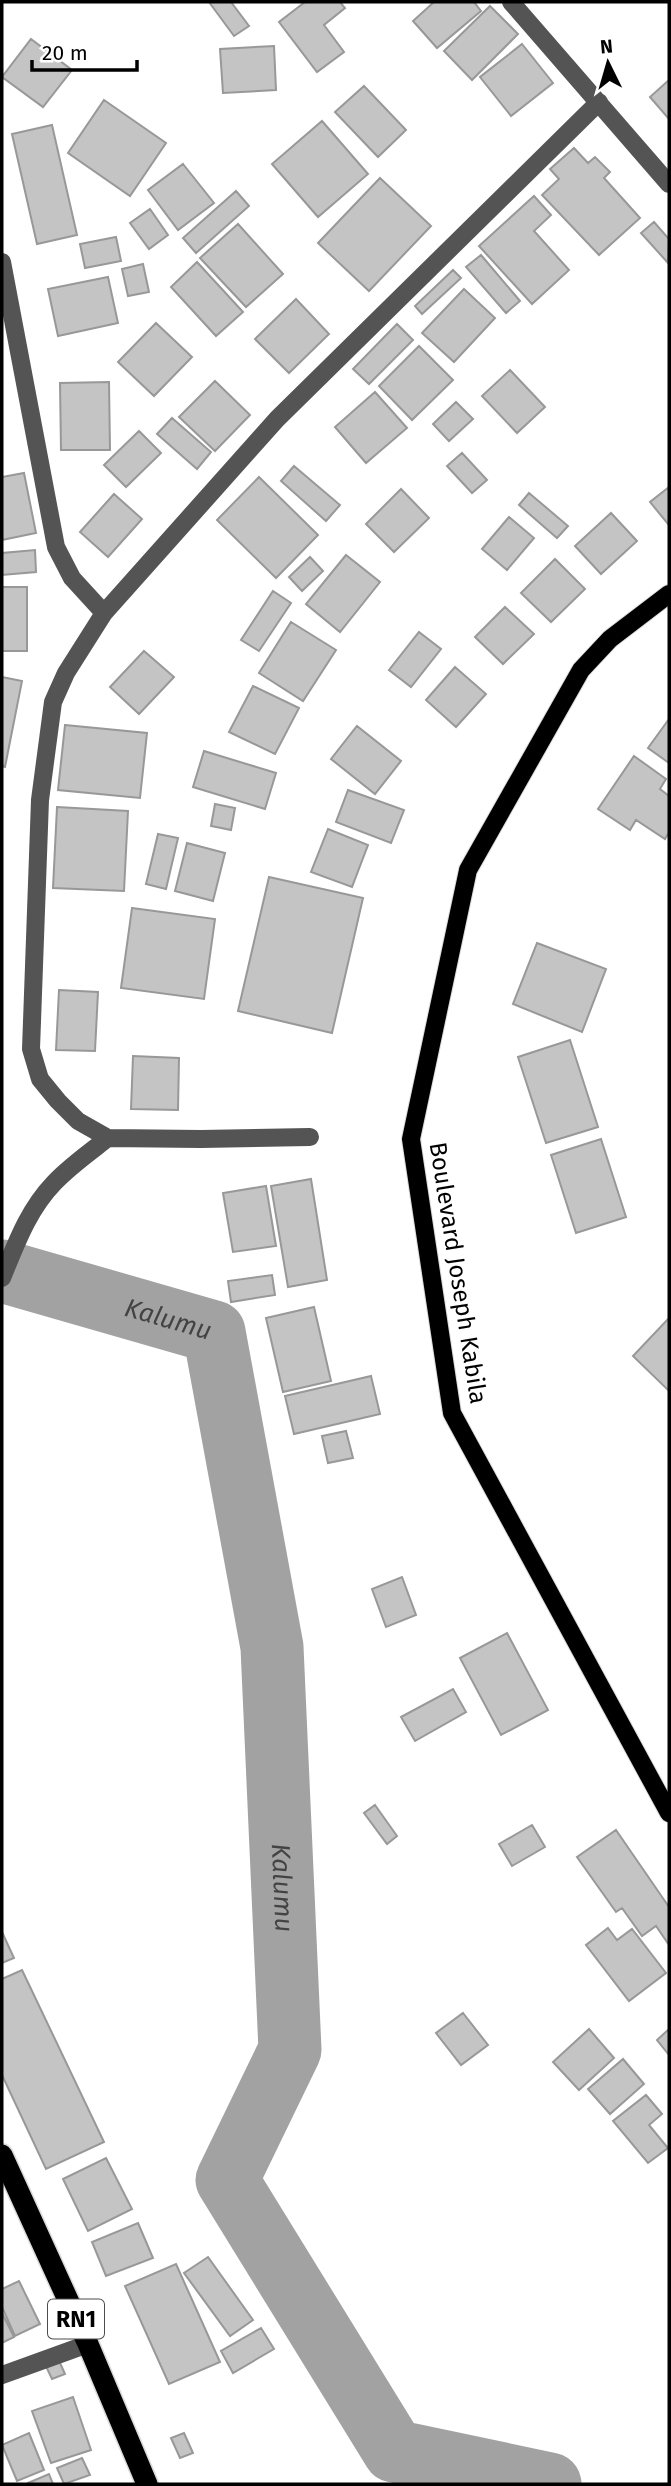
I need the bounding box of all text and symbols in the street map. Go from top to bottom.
scale bar [32,28,136,72]
north arrow [573,28,643,98]
text: N [599,35,614,59]
text: 20 m [42,40,88,66]
street label: Boulevard Joseph Kabila [423,1140,493,1406]
water label: Kalumu [121,1292,215,1347]
water label: Kalumu [265,1843,300,1933]
road number: RN1 [48,2300,104,2338]

